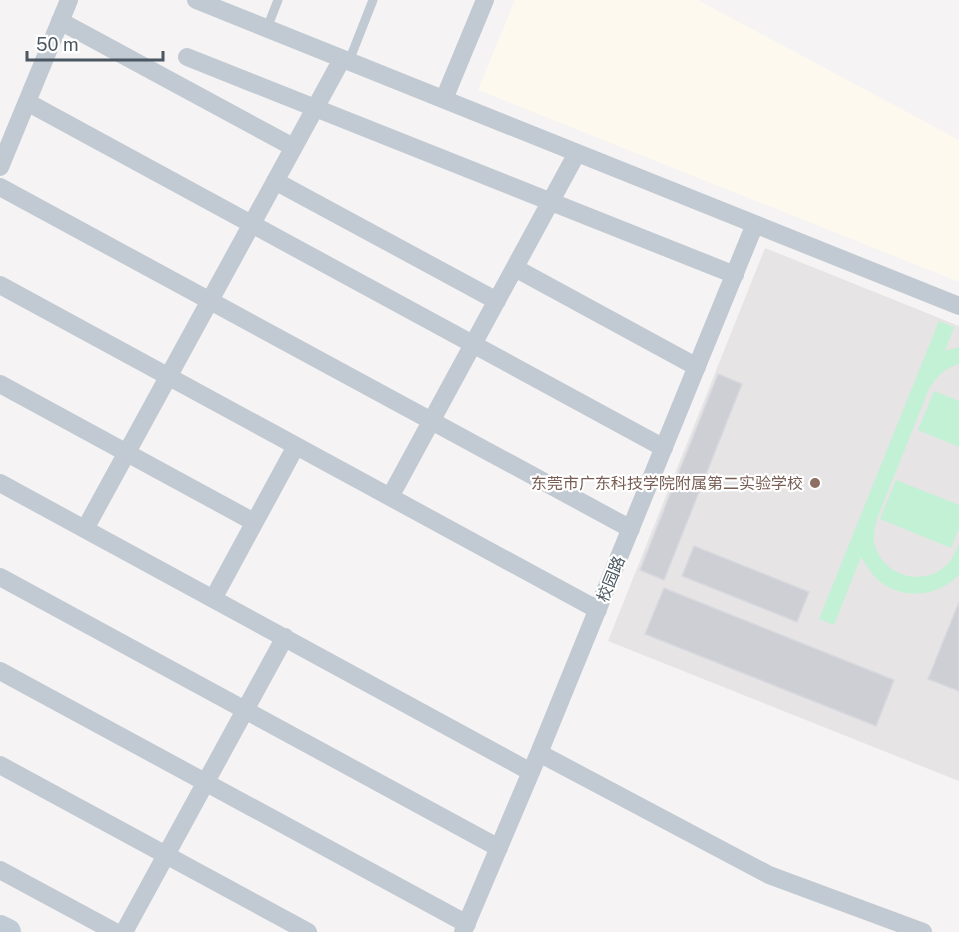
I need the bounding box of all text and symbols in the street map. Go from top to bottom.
scale bar [27,24,164,62]
text: 50 m [36,34,79,55]
place label: 东莞市广东科技学院附属第二实验学校 [531,474,803,493]
marker: 东莞市广东科技学院附属第二实验学校 [808,476,822,490]
street label: 校园路 [593,553,629,605]

